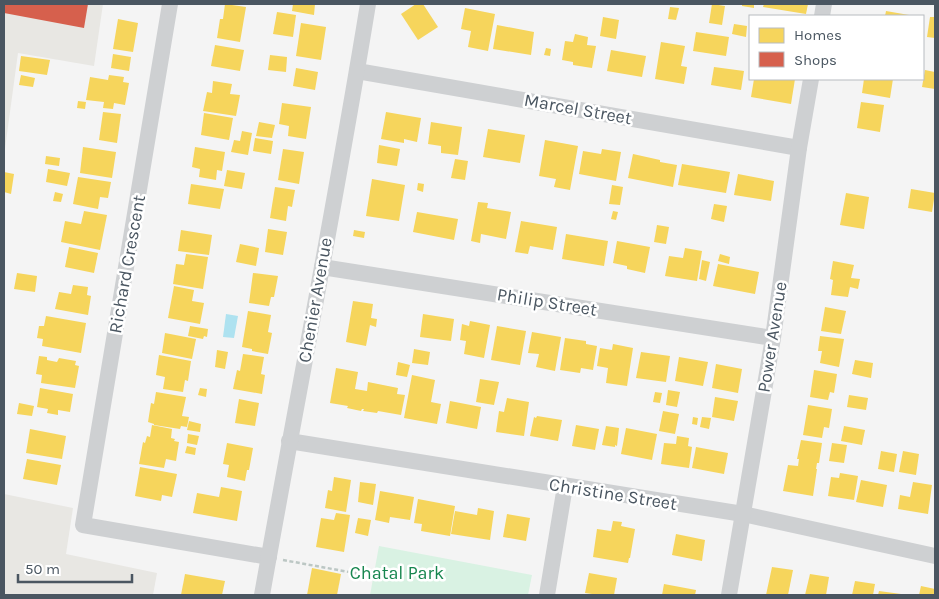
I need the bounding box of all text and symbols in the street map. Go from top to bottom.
legend [749,15,924,80]
text: Homes [794,26,842,44]
text: Shops [794,51,837,69]
street label: Marcel Street [522,89,634,129]
street label: Richard Crescent [104,193,150,335]
street label: Chenier Avenue [293,236,337,364]
street label: Power Avenue [752,280,792,394]
street label: Philip Street [495,283,599,321]
street label: Christine Street [547,473,679,515]
scale bar [18,552,131,584]
text: 50 m [25,560,60,578]
park label: Chatal Park [350,562,444,584]

